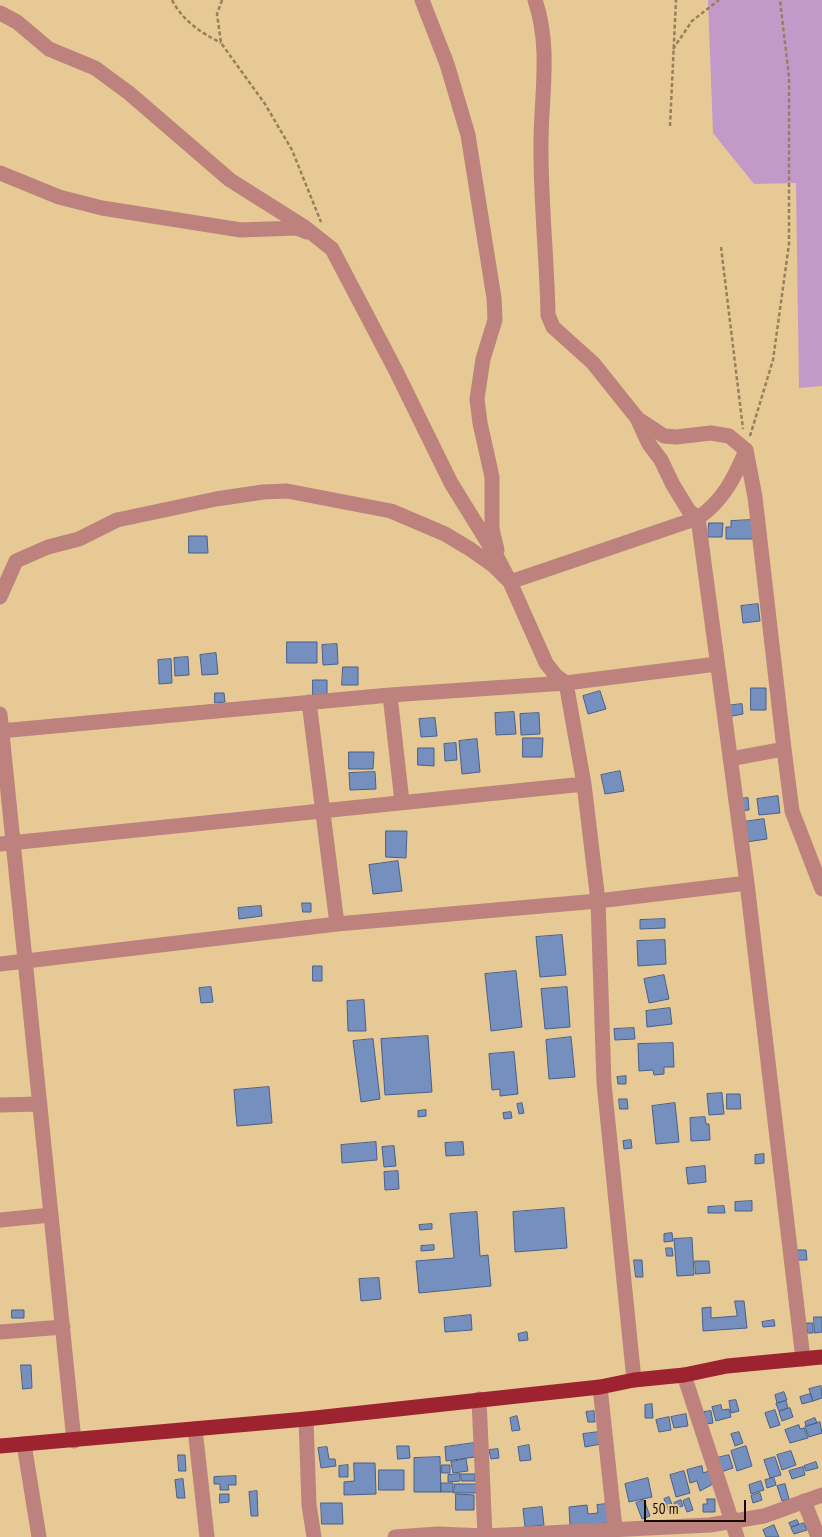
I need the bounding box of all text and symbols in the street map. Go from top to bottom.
scale bar [647,1490,750,1522]
text: 50 m [652,1499,678,1518]

